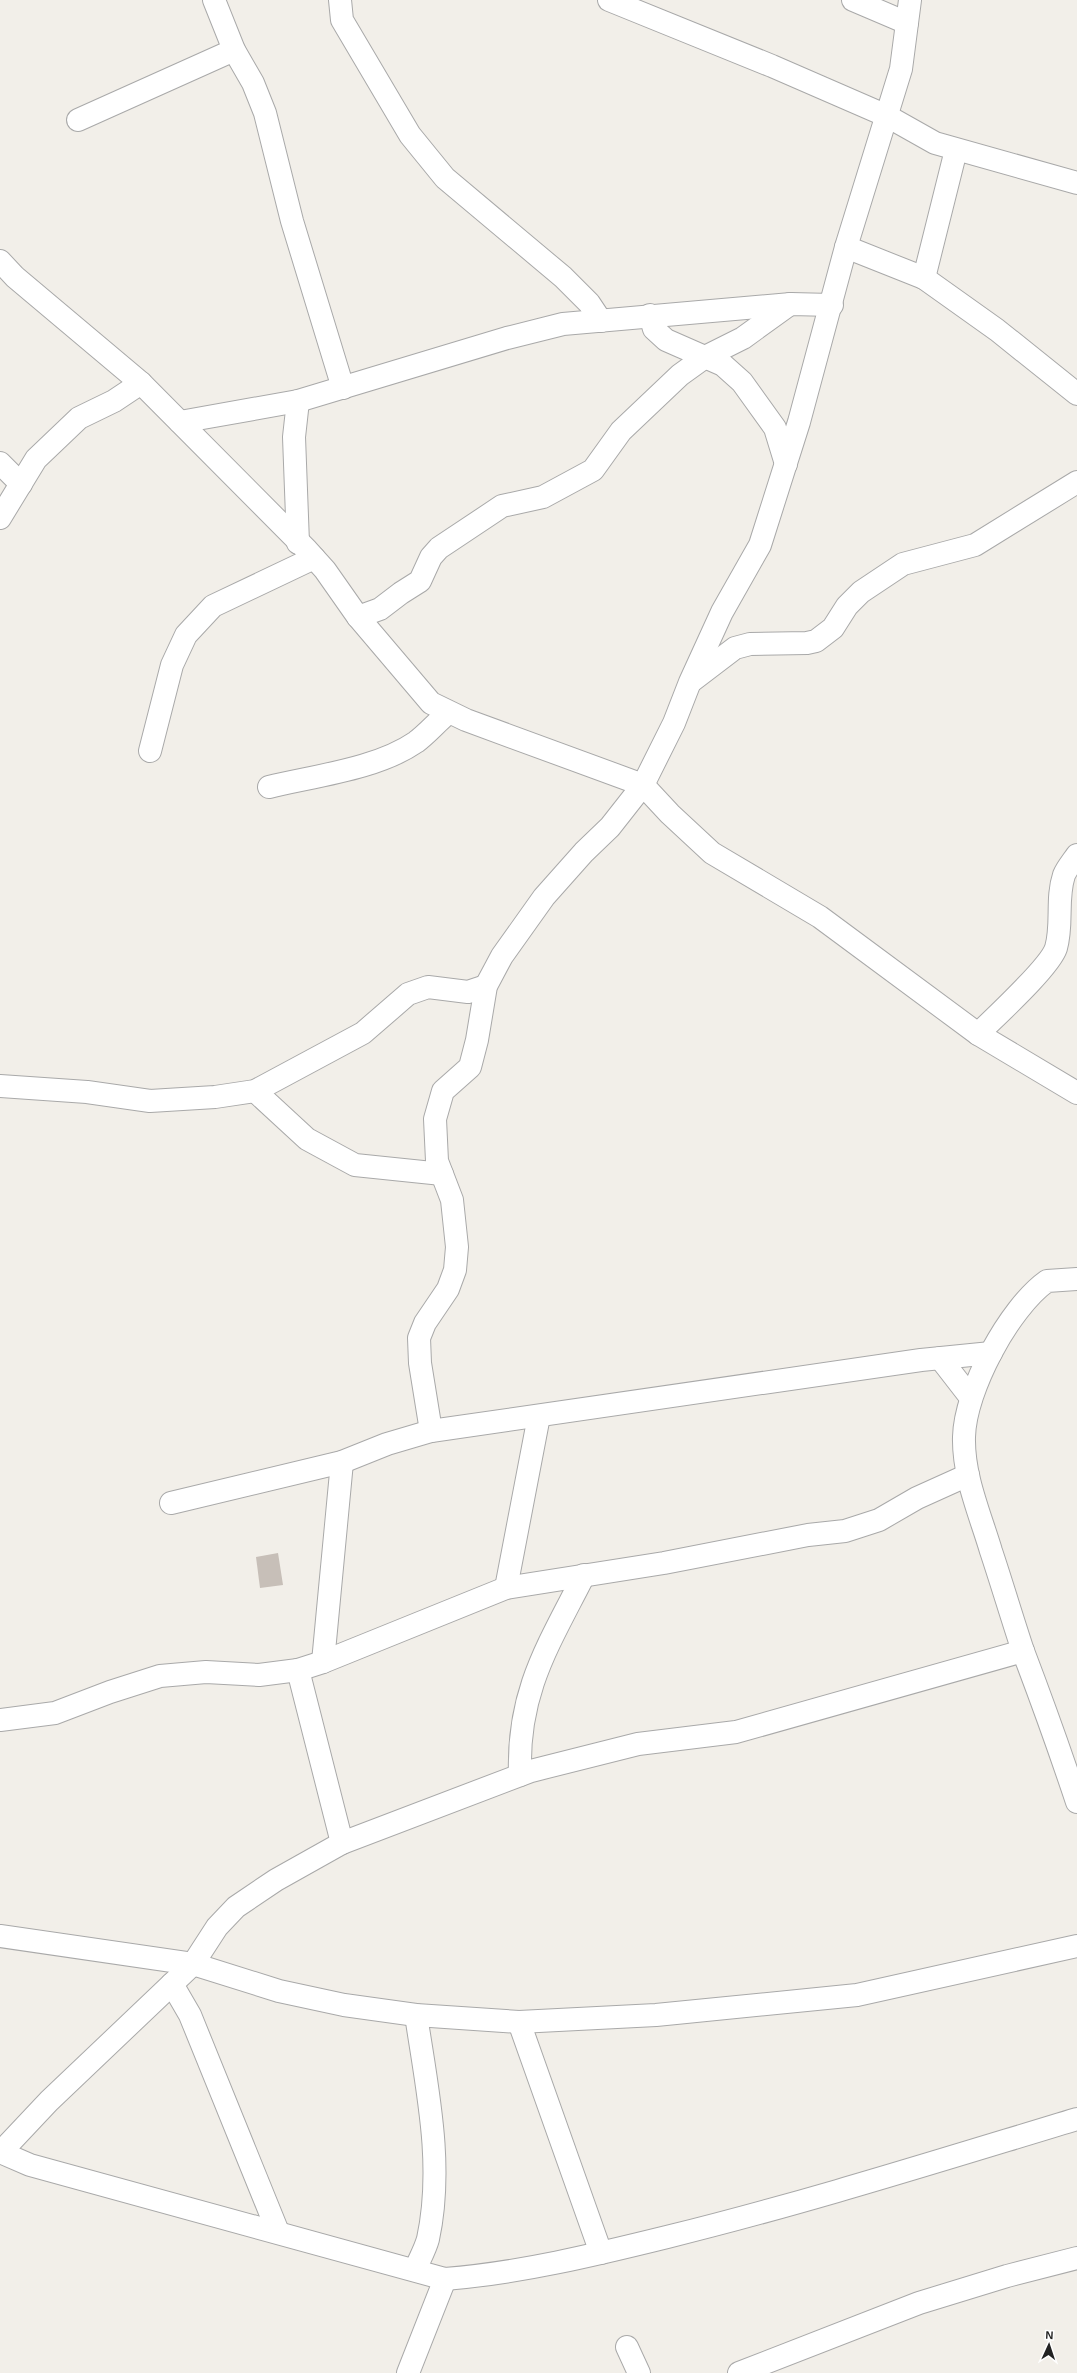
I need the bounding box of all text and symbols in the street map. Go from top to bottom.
north arrow [1029,2325,1069,2365]
text: N [1045,2329,1054,2341]

